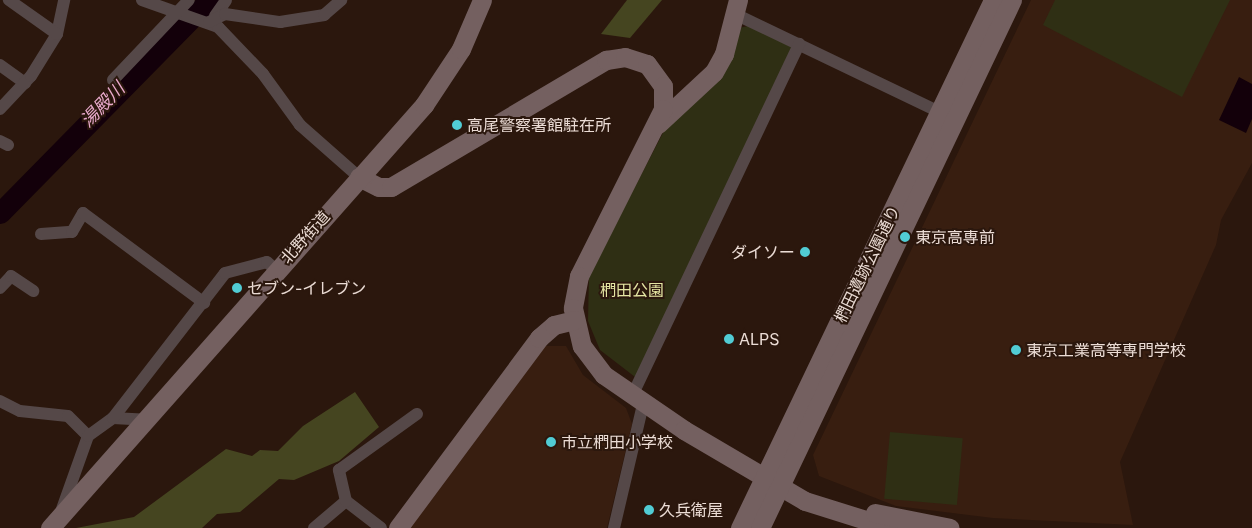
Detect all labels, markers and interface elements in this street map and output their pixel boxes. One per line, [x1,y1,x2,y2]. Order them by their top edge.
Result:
water label: 湯殿川 [76,78,130,132]
place label: 高尾警察署館駐在所 [467,115,611,135]
marker: 高尾警察署館駐在所 [451,119,463,131]
street label: 椚田遺跡公園通り [830,202,904,326]
street label: 北野街道 [276,207,334,267]
place label: 東京高専前 [915,227,995,247]
marker: 東京高専前 [899,231,911,243]
place label: ダイソー [731,242,795,262]
marker: ダイソー [799,246,811,258]
place label: セブン-イレブン [247,278,366,298]
park label: 椚田公園 [600,280,664,300]
marker: セブン-イレブン [231,282,243,294]
place label: ALPS [739,329,780,349]
marker: ALPS [723,333,735,345]
place label: 東京工業高等専門学校 [1026,340,1186,360]
marker: 東京工業高等専門学校 [1010,344,1022,356]
place label: 市立椚田小学校 [561,432,673,452]
marker: 市立椚田小学校 [545,436,557,448]
place label: 久兵衛屋 [659,500,723,520]
marker: 久兵衛屋 [643,504,655,516]

